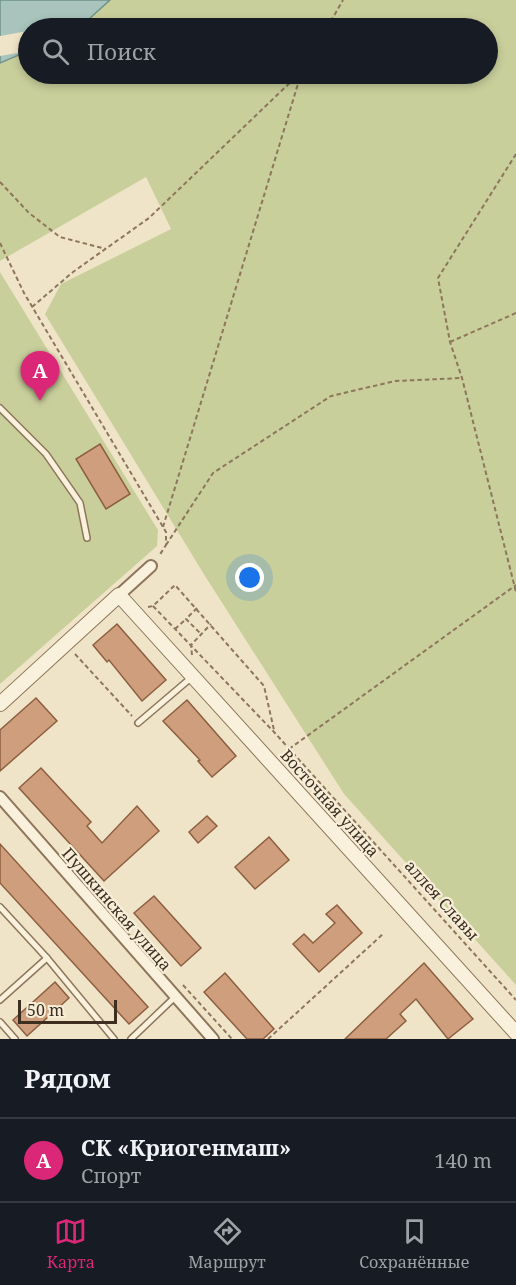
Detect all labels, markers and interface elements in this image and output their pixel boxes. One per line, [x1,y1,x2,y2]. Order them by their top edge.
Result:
search box [18,18,498,84]
icon: search [39,35,72,68]
text: Поиск [87,36,156,66]
pin: A [20,352,60,401]
your location [235,563,264,592]
street label: Восточная улица [276,744,384,862]
street label: Пушкинская улица [57,843,177,975]
street label: аллея Славы [400,855,484,945]
scale bar [18,997,117,1024]
text: 50 m [27,999,64,1021]
text: Рядом [24,1060,111,1096]
text: СК «Криогенмаш» [81,1132,291,1162]
text: A [36,1147,51,1174]
text: 140 m [434,1147,492,1174]
text: Спорт [81,1162,141,1189]
tab: Карта [47,1215,95,1273]
tab: Маршрут [188,1215,266,1273]
tab: Сохранённые [359,1215,469,1273]

